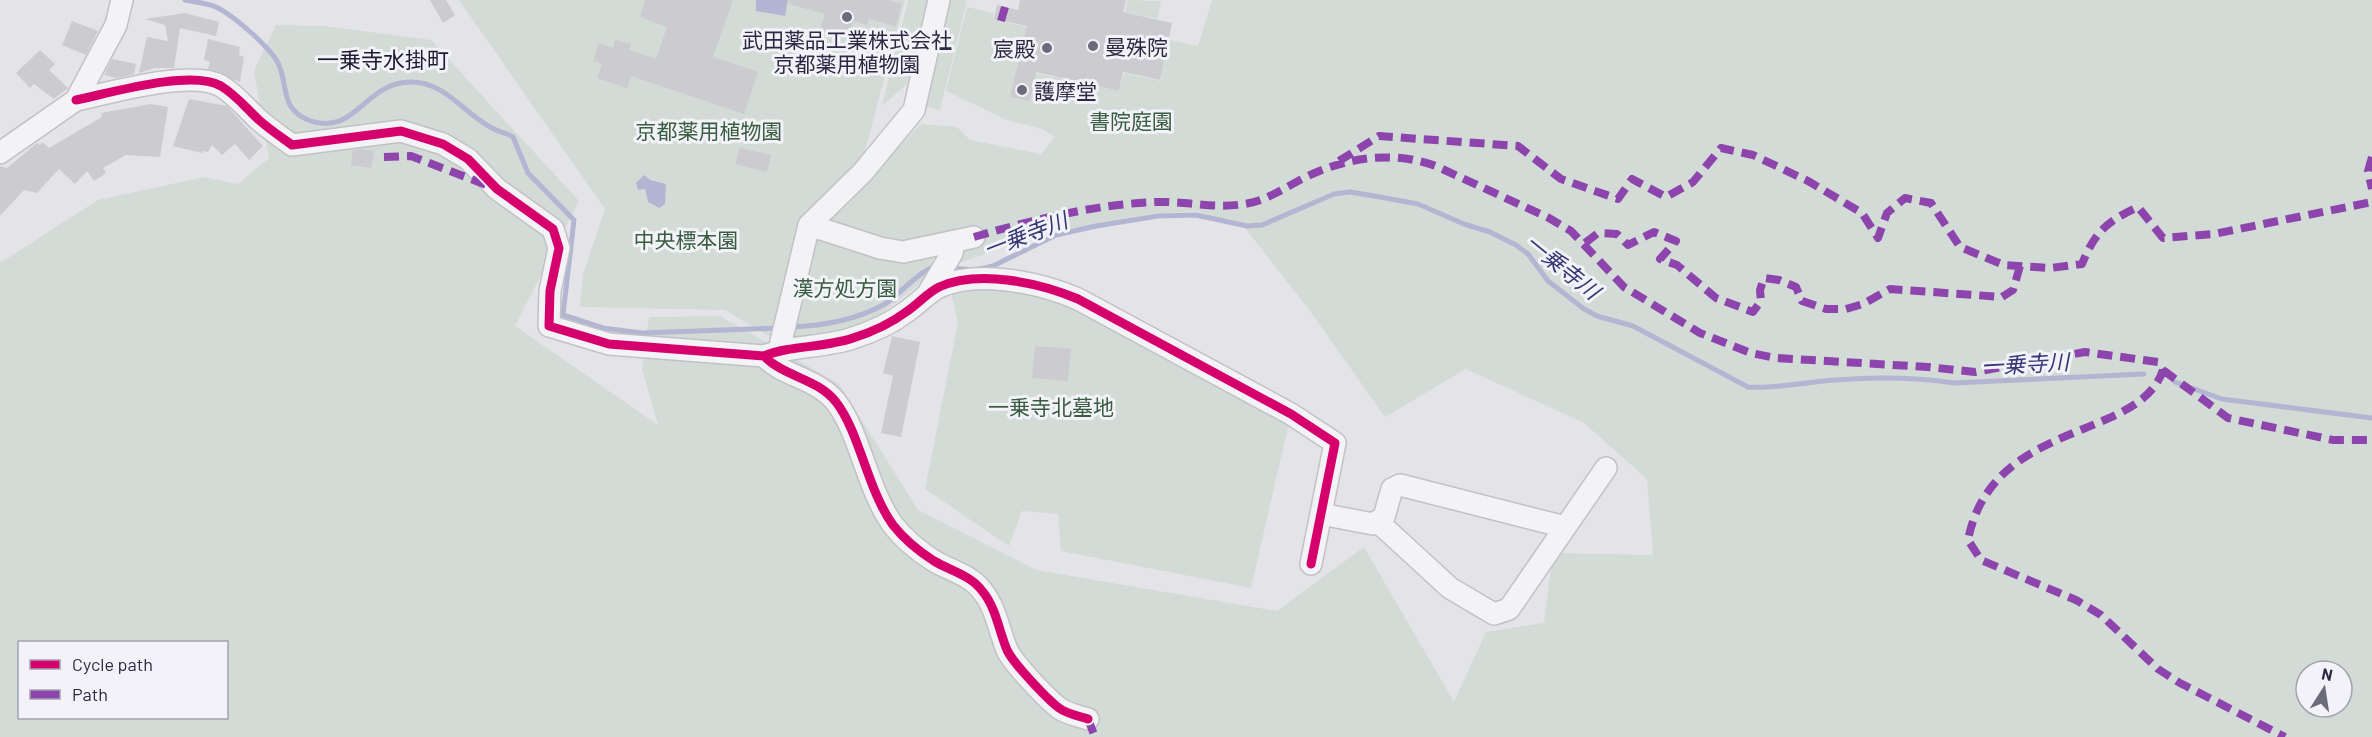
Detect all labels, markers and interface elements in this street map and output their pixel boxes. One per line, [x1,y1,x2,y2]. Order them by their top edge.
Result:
marker: 武田薬品工業株式会社 京都薬用植物園 [840,10,854,24]
place label: 武田薬品工業株式会社 京都薬用植物園 [742,27,952,76]
place label: 曼殊院 [1105,34,1168,59]
place label: 宸殿 [993,36,1035,61]
marker: 曼殊院 [1086,39,1100,53]
marker: 宸殿 [1040,41,1054,55]
district label: 一乗寺水掛町 [317,46,449,72]
place label: 護摩堂 [1034,78,1097,103]
marker: 護摩堂 [1015,83,1029,97]
park label: 書院庭園 [1089,108,1173,133]
park label: 京都薬用植物園 [636,118,783,143]
water label: 一乗寺川 [979,205,1073,262]
park label: 中央標本園 [634,227,739,252]
water label: 一乗寺川 [1521,228,1607,305]
park label: 漢方処方園 [793,275,898,300]
water label: 一乗寺川 [1980,348,2072,378]
park label: 一乗寺北墓地 [988,394,1114,419]
legend [18,641,228,719]
text: Cycle path [72,653,153,675]
north arrow [2294,659,2354,719]
text: N [2320,663,2334,684]
text: Path [72,683,108,705]

